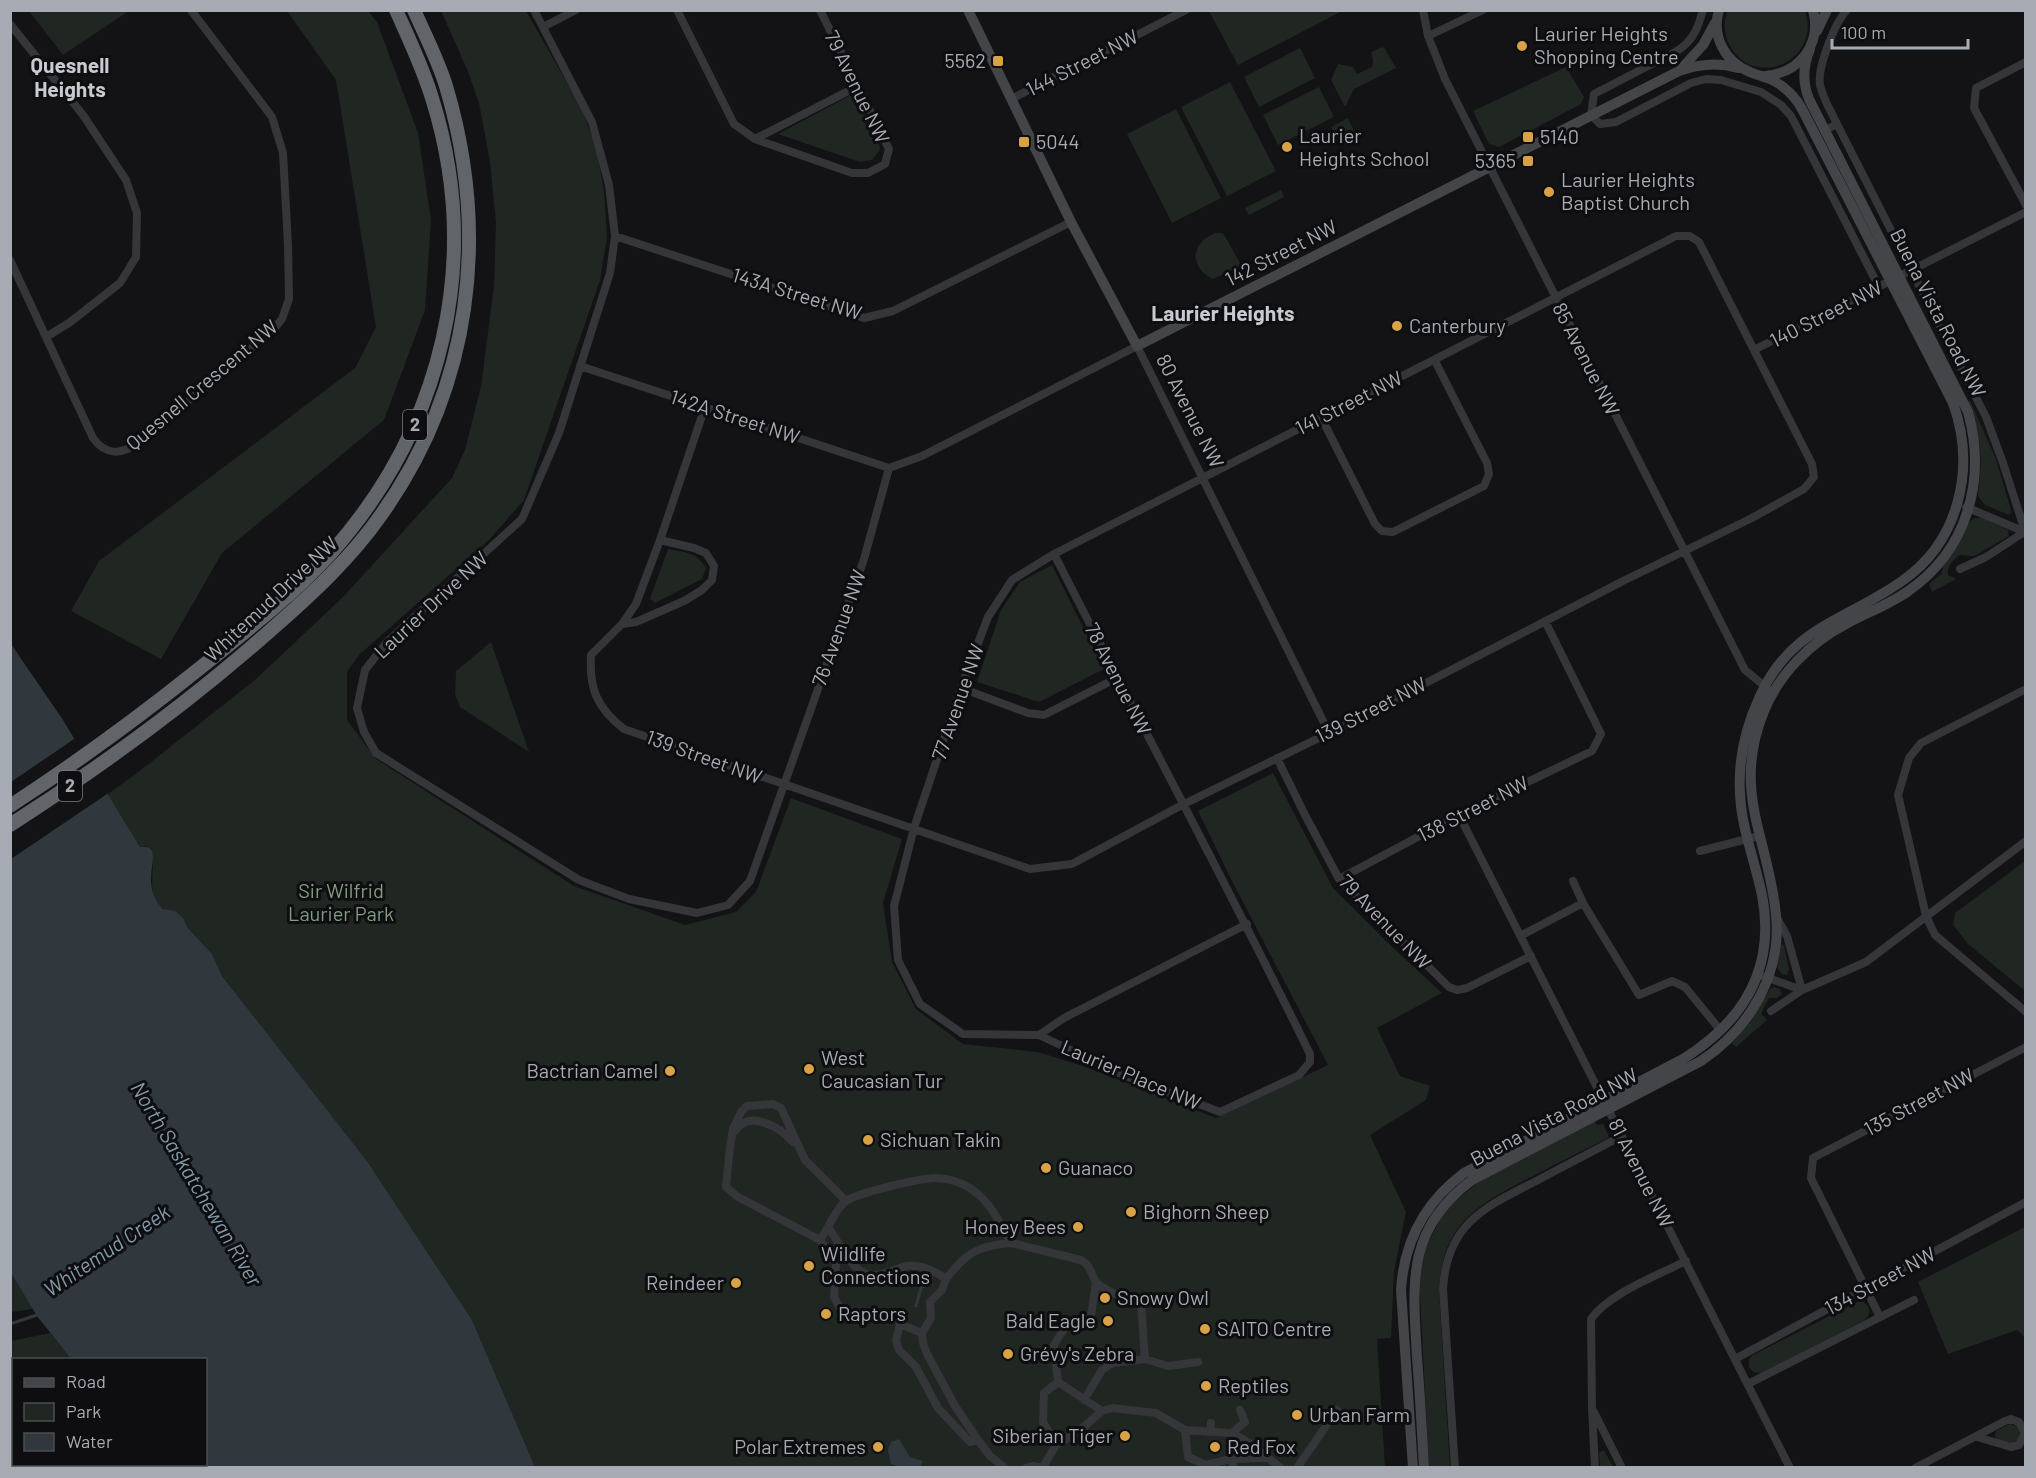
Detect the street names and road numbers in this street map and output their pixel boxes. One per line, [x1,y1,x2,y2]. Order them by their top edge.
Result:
street label: 144 Street NW [1021,23,1142,101]
street label: 79 Avenue NW [820,26,896,147]
street label: 142 Street NW [1221,213,1341,291]
street label: Buena Vista Road NW [1886,224,1992,401]
street label: 143A Street NW [730,262,865,324]
street label: 140 Street NW [1765,274,1886,352]
street label: 85 Avenue NW [1548,298,1626,419]
street label: Quesnell Crescent NW [121,314,282,455]
street label: 80 Avenue NW [1152,350,1230,472]
street label: 141 Street NW [1291,365,1406,439]
street label: 142A Street NW [668,384,803,448]
road number: 2 [403,410,427,440]
street label: Whitemud Drive NW [199,530,342,666]
street label: Laurier Drive NW [369,545,492,663]
street label: 76 Avenue NW [806,566,870,689]
street label: 78 Avenue NW [1080,619,1158,739]
street label: 77 Avenue NW [926,640,988,763]
street label: 139 Street NW [1311,671,1430,747]
street label: 139 Street NW [643,724,766,788]
street label: 138 Street NW [1413,770,1532,846]
road number: 2 [58,771,82,801]
street label: 79 Avenue NW [1335,869,1437,974]
street label: Laurier Place NW [1058,1034,1205,1114]
street label: Buena Vista Road NW [1466,1062,1642,1170]
street label: 135 Street NW [1859,1062,1978,1140]
street label: 81 Avenue NW [1604,1114,1680,1232]
street label: 134 Street NW [1820,1241,1939,1319]

